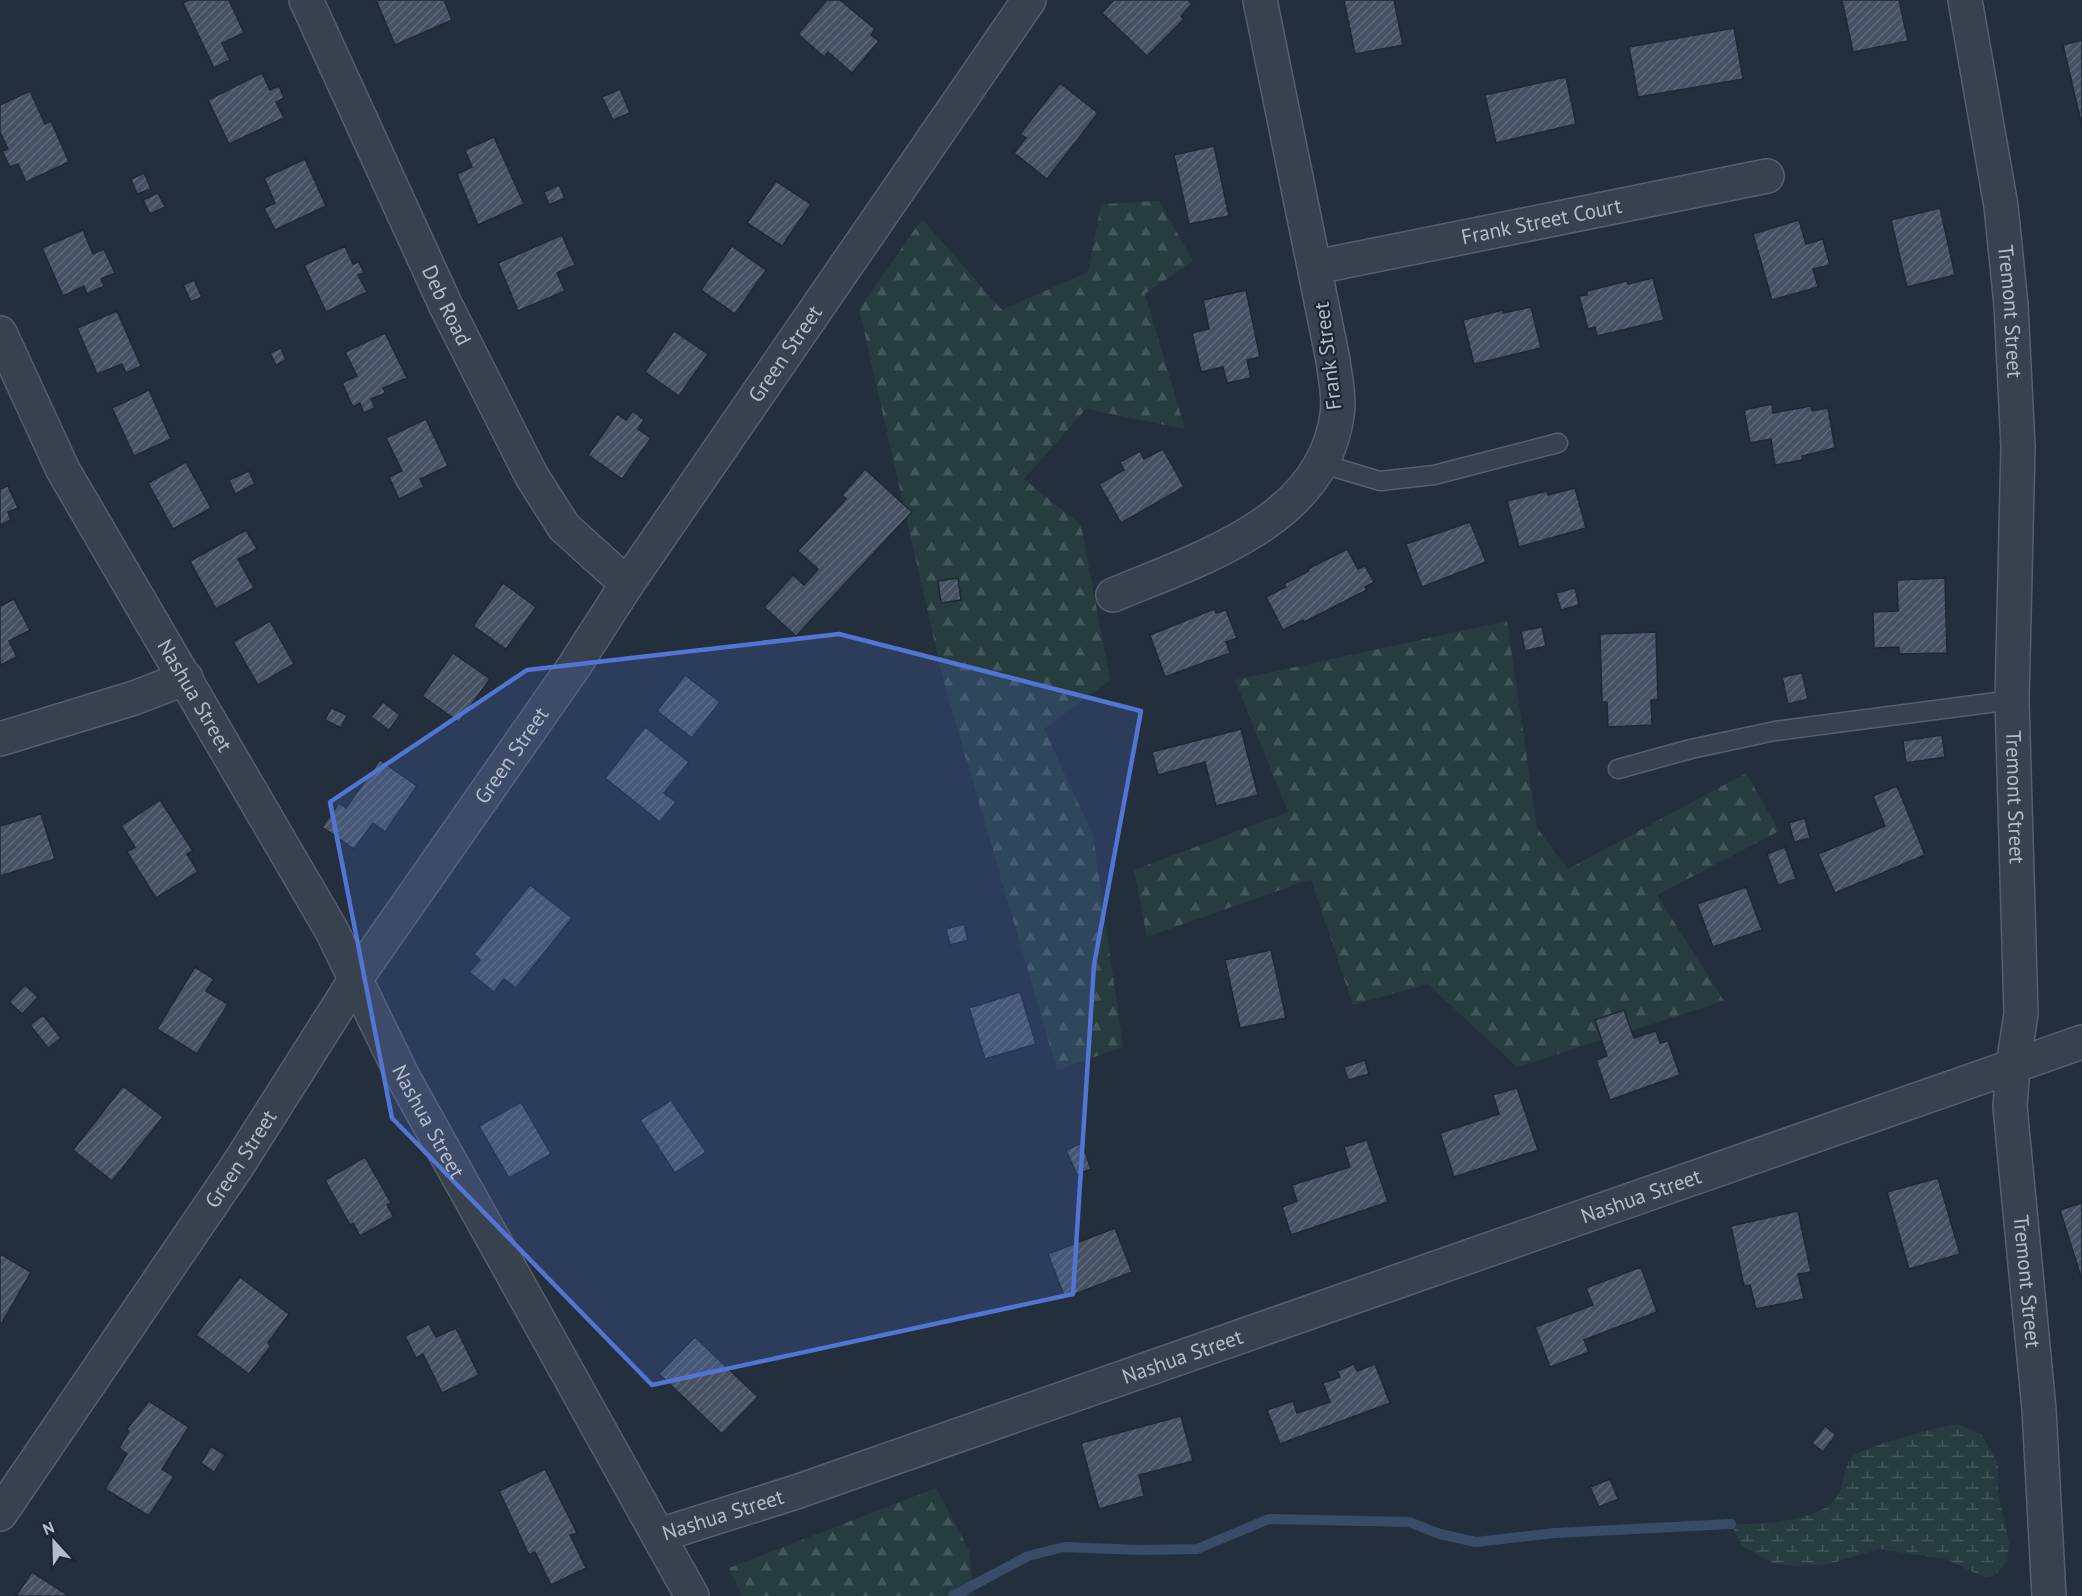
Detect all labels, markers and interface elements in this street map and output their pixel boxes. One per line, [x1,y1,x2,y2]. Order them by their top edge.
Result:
street label: Frank Street Court [1459,192,1624,250]
street label: Tremont Street [1992,244,2029,379]
street label: Deb Road [416,261,478,350]
street label: Green Street [742,300,828,407]
street label: Frank Street [1307,301,1348,412]
street label: Nashua Street [152,634,238,757]
street label: Green Street [468,702,554,809]
street label: Tremont Street [2000,730,2031,864]
street label: Nashua Street [386,1060,471,1183]
street label: Green Street [199,1105,282,1213]
street label: Nashua Street [1577,1162,1705,1229]
street label: Tremont Street [2007,1214,2047,1349]
street label: Nashua Street [1118,1323,1246,1390]
street label: Nashua Street [659,1483,787,1546]
north arrow [24,1512,84,1572]
text: N [40,1517,57,1539]

